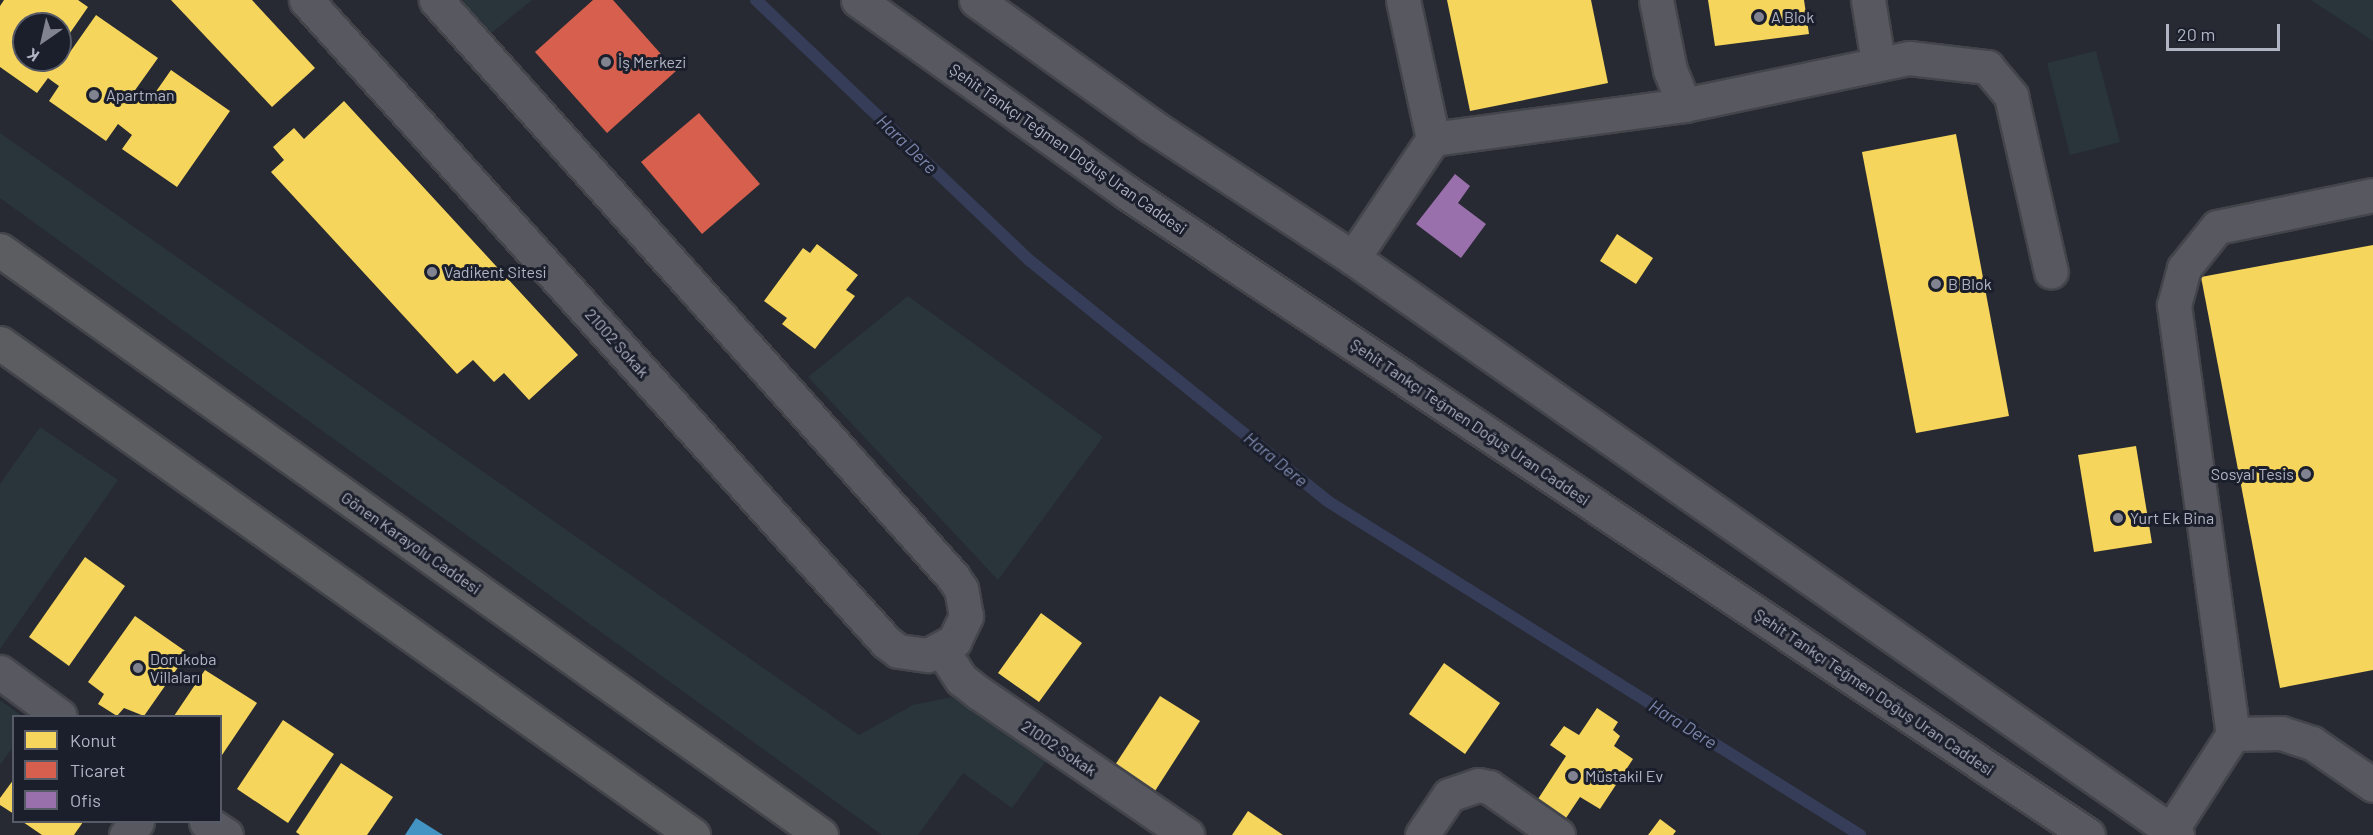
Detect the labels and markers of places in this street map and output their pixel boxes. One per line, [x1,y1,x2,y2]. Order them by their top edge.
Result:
place label: A Blok [1771,7,1814,27]
marker: A Blok [1752,10,1766,24]
place label: İş Merkezi [618,52,686,72]
marker: İş Merkezi [599,55,613,69]
place label: Apartman [106,85,175,105]
marker: Apartman [87,88,101,102]
place label: Vadikent Sitesi [444,262,547,282]
marker: Vadikent Sitesi [425,265,439,279]
place label: B Blok [1948,274,1992,294]
marker: B Blok [1929,277,1943,291]
place label: Sosyal Tesis [2211,464,2294,484]
marker: Sosyal Tesis [2299,467,2313,481]
place label: Yurt Ek Bina [2130,508,2214,528]
marker: Yurt Ek Bina [2111,511,2125,525]
place label: Dorukoba Villaları [150,649,216,687]
marker: Dorukoba Villaları [131,661,145,675]
place label: Müstakil Ev [1585,766,1663,786]
marker: Müstakil Ev [1566,769,1580,783]

